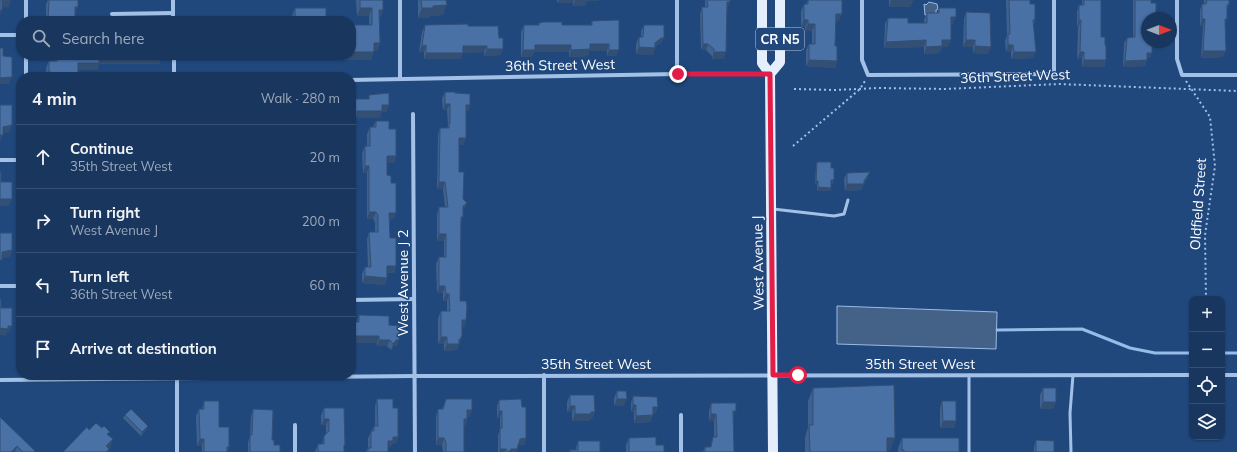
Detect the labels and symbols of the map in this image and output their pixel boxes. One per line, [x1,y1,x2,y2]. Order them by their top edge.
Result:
north arrow [1141,12,1177,48]
road number: CR N5 [756,28,804,50]
street label: 36th Street West [505,55,615,75]
route end [669,65,687,83]
street label: 36th Street West [960,65,1070,87]
street label: Oldfield Street [1186,157,1210,251]
street label: West Avenue J [748,215,768,311]
street label: West Avenue J 2 [394,230,412,336]
street label: 35th Street West [541,355,651,373]
street label: 35th Street West [865,355,975,373]
route start [789,366,807,384]

